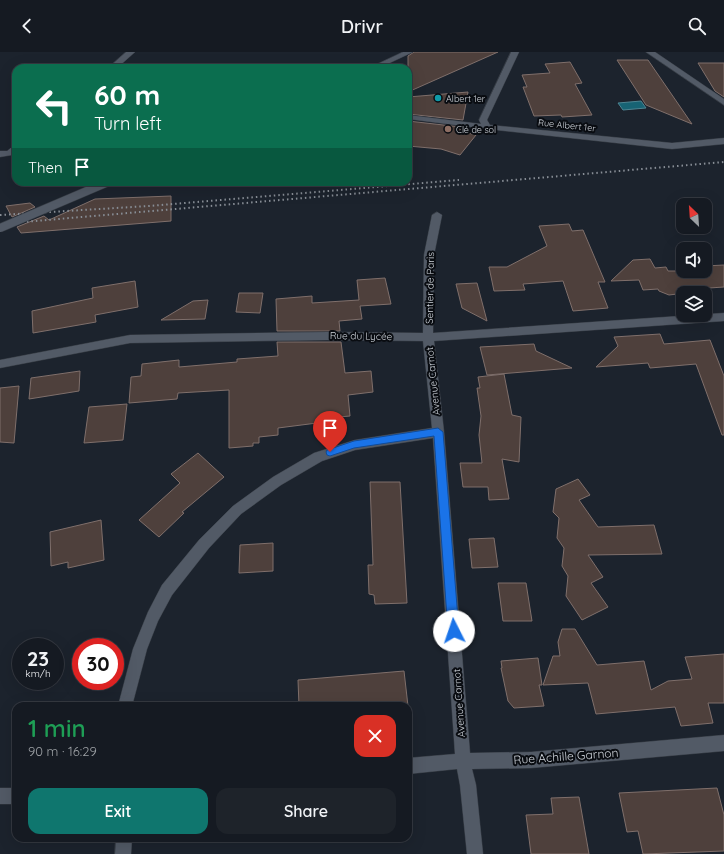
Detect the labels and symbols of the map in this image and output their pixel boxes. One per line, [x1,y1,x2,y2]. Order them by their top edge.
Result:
marker: Albert 1er [433,93,443,103]
place label: Albert 1er [446,93,486,104]
street label: Rue Albert 1er [538,117,597,134]
marker: Clé de sol [443,124,453,134]
place label: Clé de sol [456,124,496,135]
north arrow [676,198,712,234]
street label: Sentier de Paris [423,252,437,324]
street label: Rue du Lycée [330,329,393,343]
street label: Avenue Carnot [423,346,443,416]
pin [313,411,347,452]
position arrow [433,610,475,652]
speed limit sign: 30 [72,638,124,690]
street label: Avenue Carnot [450,668,468,738]
street label: Rue Achille Garnon [513,745,619,767]

